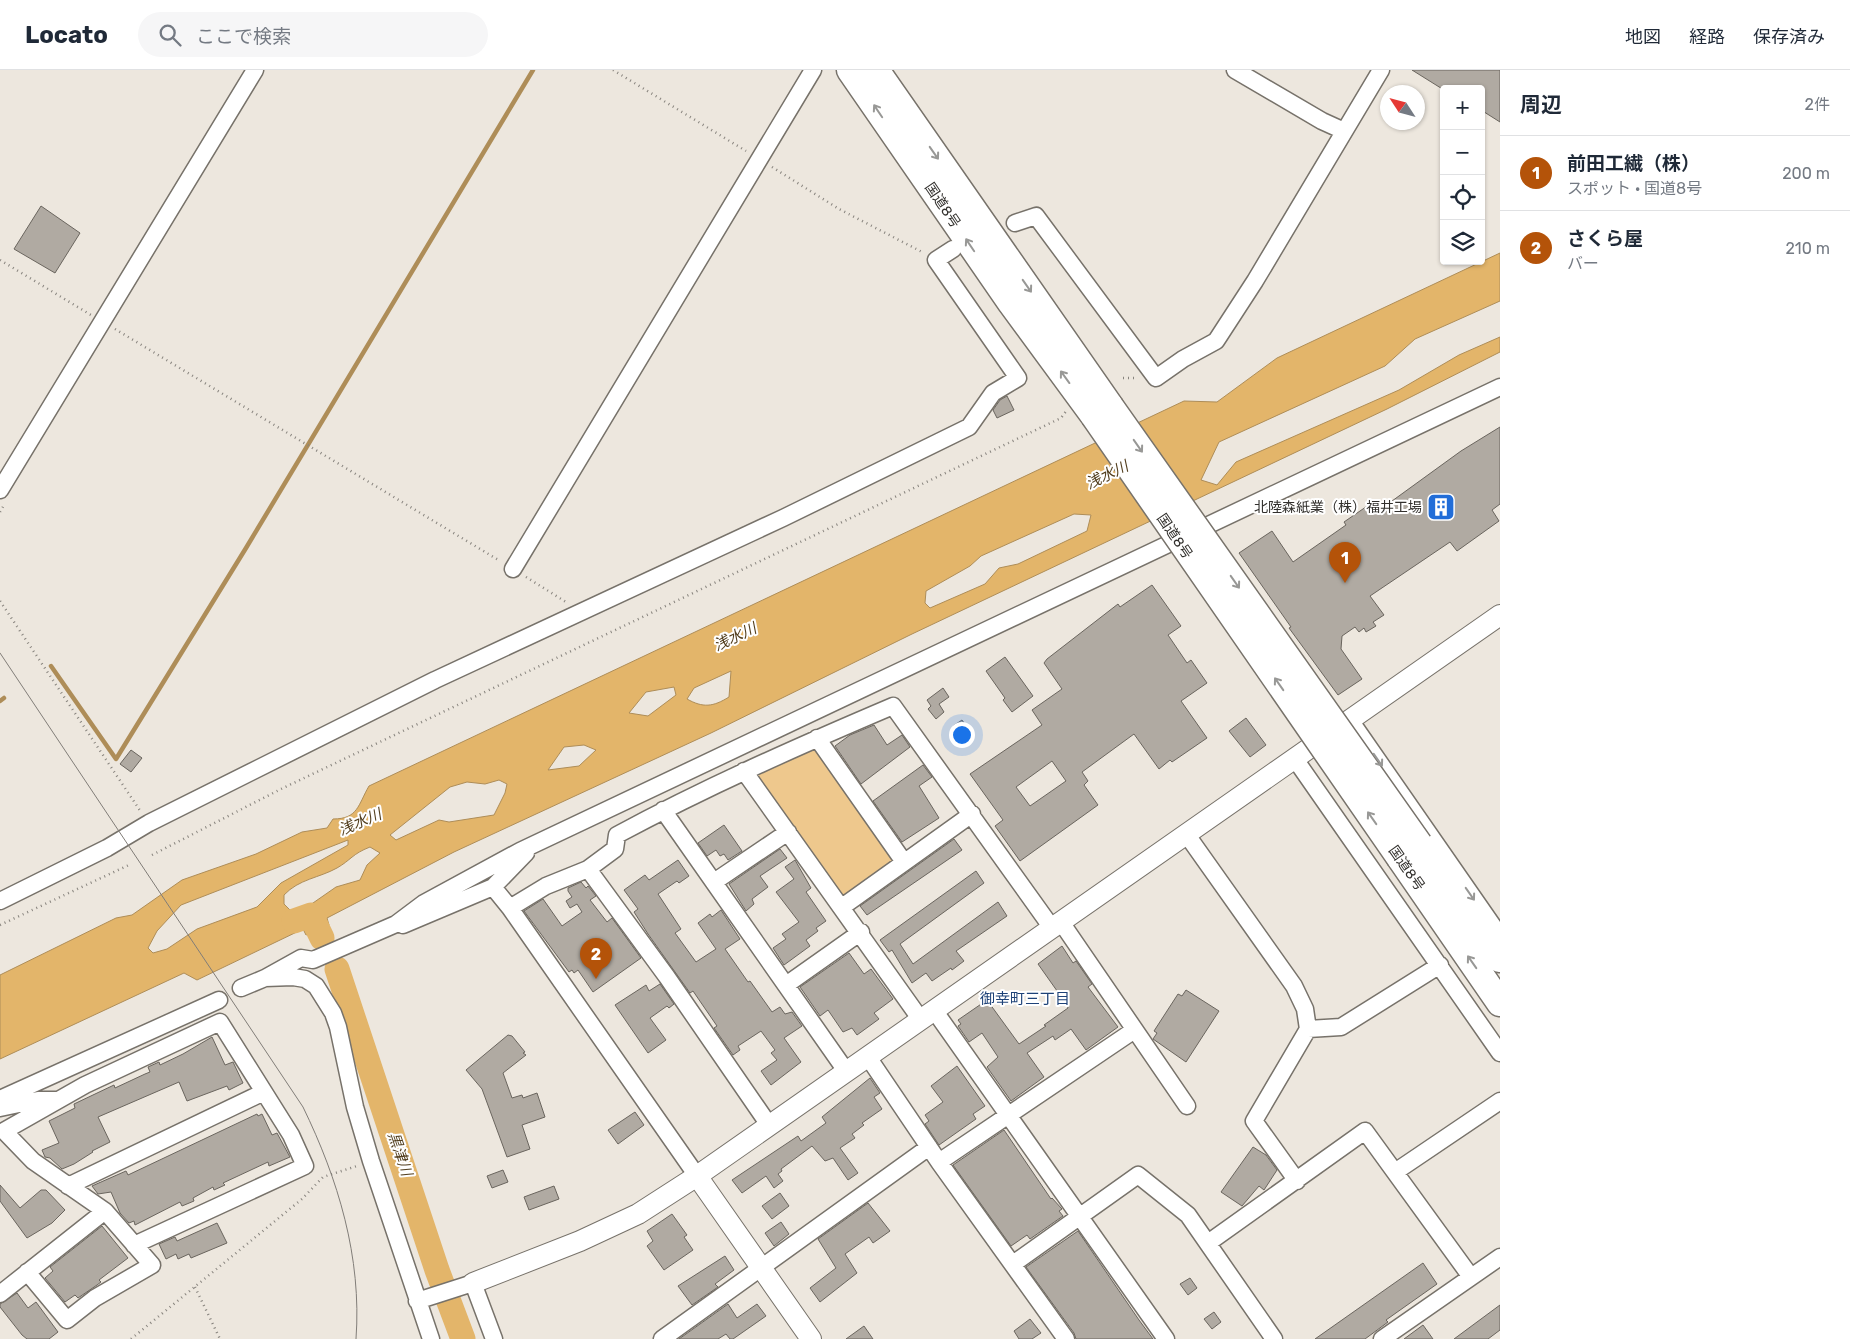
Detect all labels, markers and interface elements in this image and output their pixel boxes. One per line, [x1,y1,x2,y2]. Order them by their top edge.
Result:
search box [138,12,488,57]
text: Locato [25,21,108,49]
icon: search [156,21,184,49]
text: ここで検索 [196,25,291,48]
text: 地図 [1625,26,1661,48]
text: 経路 [1689,26,1725,48]
text: 保存済み [1753,26,1825,48]
north arrow [1380,85,1425,130]
map controls [1440,85,1485,265]
button: + [1440,85,1485,130]
text: 周辺 [1520,92,1562,117]
text: 2件 [1805,95,1830,114]
one-way arrow [873,104,883,118]
button: − [1440,130,1485,175]
one-way arrow [929,146,939,160]
text: 前田工繊（株） [1567,152,1700,175]
text: 1 [1532,164,1540,183]
text: 200 m [1782,164,1830,183]
button: locate [1440,175,1485,220]
street label: 国道8号 [921,179,964,231]
text: スポット · 国道8号 [1567,179,1702,198]
button: layers [1440,220,1485,265]
text: さくら屋 [1567,227,1643,250]
one-way arrow [965,238,975,252]
text: 2 [1531,239,1541,258]
text: 210 m [1785,239,1830,258]
text: バー [1567,254,1599,273]
one-way arrow [1022,279,1032,293]
one-way arrow [1060,370,1070,384]
one-way arrow [1133,438,1143,452]
water label: 浅水川 [1083,456,1133,493]
building icon: 北陸森紙業（株）福井工場 [1426,492,1456,522]
place label: 北陸森紙業（株）福井工場 [1254,499,1422,516]
street label: 国道8号 [1153,510,1196,562]
pin: 1 [1329,542,1361,583]
one-way arrow [1230,575,1240,589]
water label: 浅水川 [711,618,761,655]
one-way arrow [1273,678,1284,692]
your location [949,722,975,748]
one-way arrow [1372,753,1383,766]
water label: 浅水川 [336,804,386,839]
one-way arrow [1367,811,1377,825]
street label: 国道8号 [1385,843,1428,894]
one-way arrow [1465,886,1475,900]
pin: 2 [580,938,612,979]
one-way arrow [1467,956,1477,970]
district label: 御幸町三丁目 [980,990,1070,1008]
water label: 黒津川 [384,1130,416,1180]

